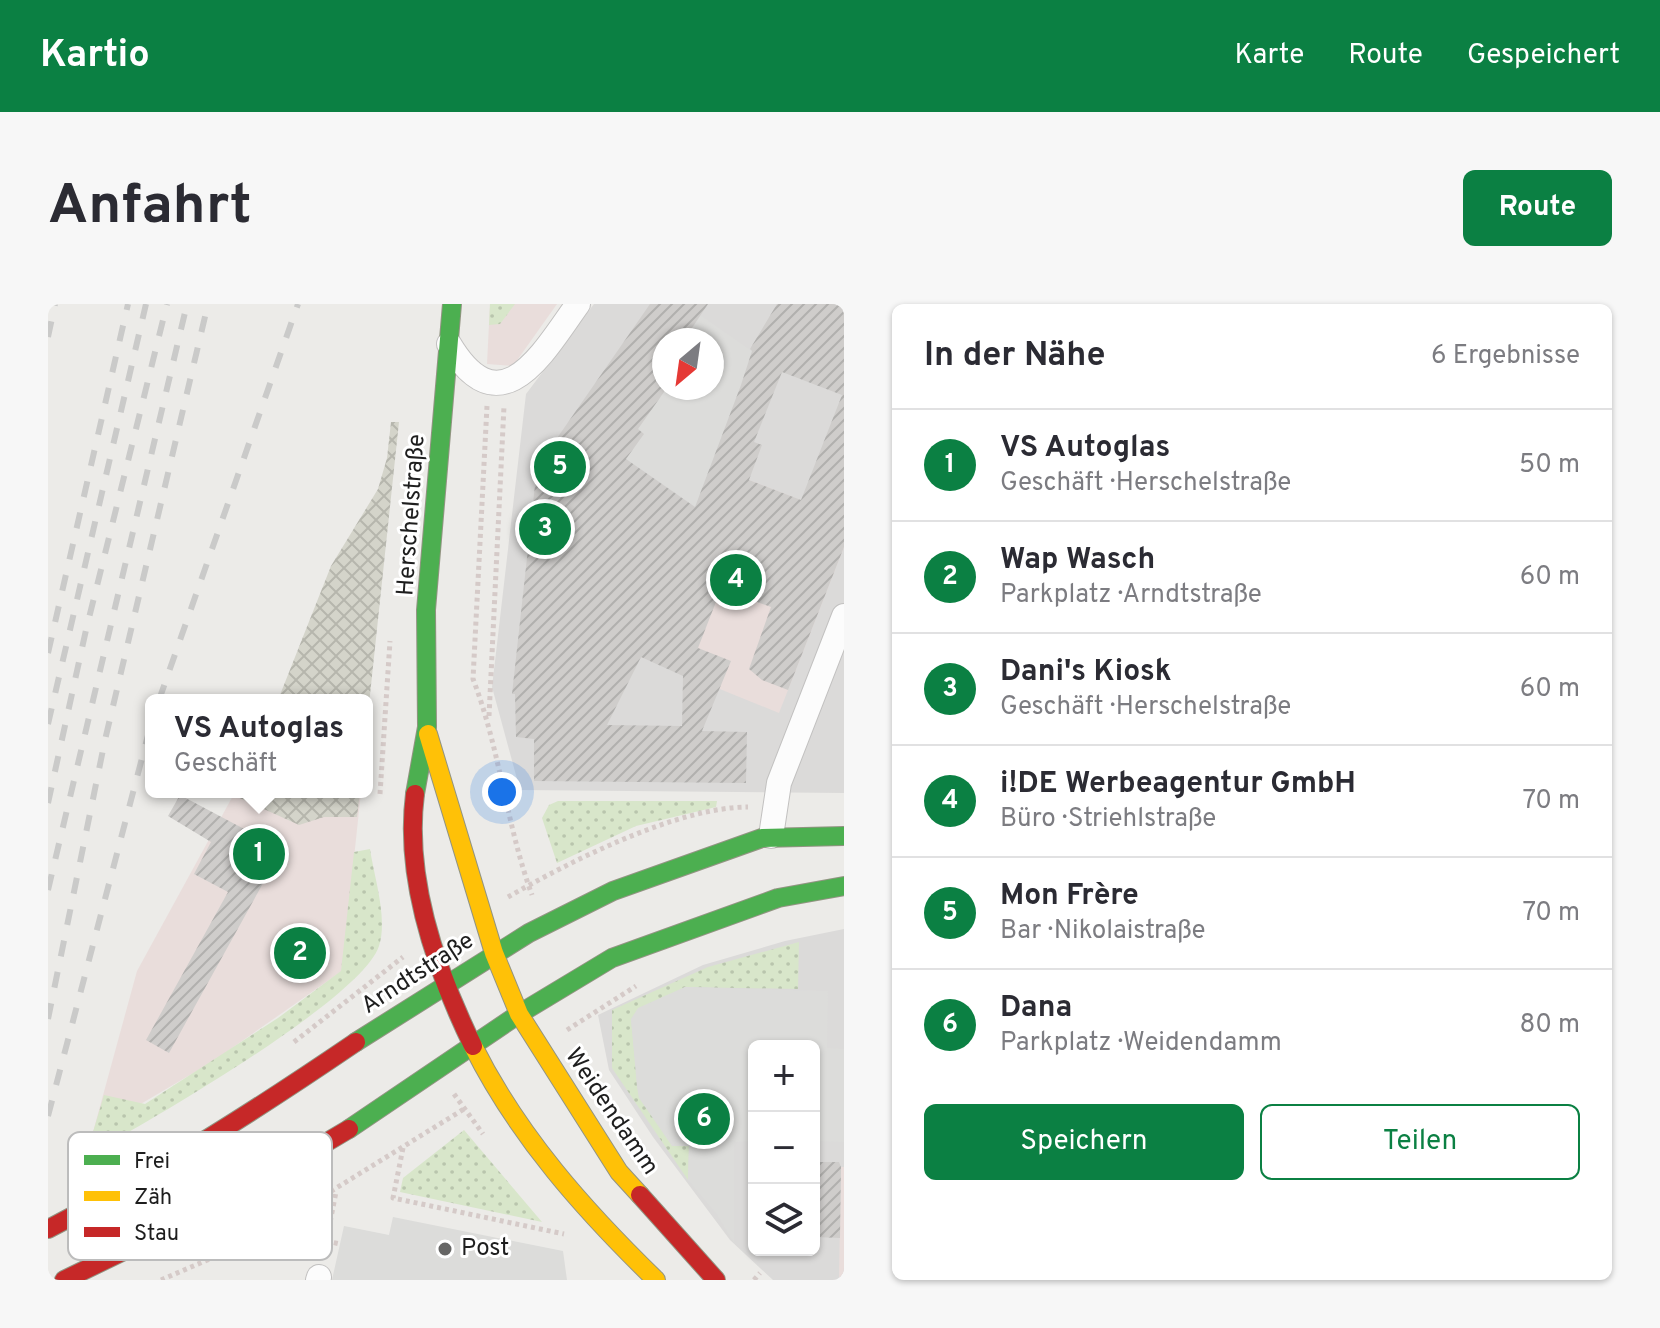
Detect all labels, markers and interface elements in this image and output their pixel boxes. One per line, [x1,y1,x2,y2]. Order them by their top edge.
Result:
text: Kartio [40,32,150,81]
text: Karte [1234,38,1304,74]
text: Route [1348,38,1423,74]
text: Gespeichert [1467,38,1620,74]
button: Route [1463,170,1612,246]
text: Anfahrt [48,173,252,243]
north arrow [652,328,724,400]
text: In der Nähe [924,335,1106,378]
text: 6 Ergebnisse [1431,340,1580,373]
text: VS Autoglas [1000,430,1170,467]
street label: Herschelstraße [391,433,433,597]
pin: 5 [534,437,586,497]
text: 1 [945,449,955,482]
text: 50 m [1519,449,1580,482]
text: Geschäft · Herschelstraße [1000,467,1291,500]
pin: 3 [519,499,571,559]
text: Wap Wasch [1000,542,1155,579]
pin: 4 [710,550,762,610]
text: 2 [942,561,958,594]
text: 60 m [1520,561,1580,594]
text: Parkplatz · Arndtstraße [1000,579,1262,612]
text: Dani's Kiosk [1000,654,1172,691]
text: 3 [942,673,958,706]
text: 60 m [1520,673,1580,706]
text: Geschäft · Herschelstraße [1000,691,1291,724]
popup [145,694,373,798]
text: VS Autoglas [174,711,344,748]
text: Geschäft [174,748,277,781]
text: i!DE Werbeagentur GmbH [1000,766,1356,803]
your location [482,772,522,812]
text: 4 [942,785,958,818]
text: 70 m [1522,785,1580,818]
text: Büro · Striehlstraße [1000,803,1216,836]
pin: 1 [233,824,285,884]
text: Mon Frère [1000,878,1139,915]
text: 5 [942,897,958,930]
text: 70 m [1522,897,1580,930]
text: Bar · Nikolaistraße [1000,915,1206,948]
pin: 2 [274,923,326,983]
street label: Arndtstraße [356,926,480,1022]
text: Dana [1000,990,1072,1027]
text: 6 [942,1009,958,1042]
text: 80 m [1520,1009,1580,1042]
text: Parkplatz · Weidendamm [1000,1027,1282,1060]
map controls [748,1040,820,1256]
button: + [748,1040,820,1112]
street label: Weidendamm [558,1043,664,1181]
pin: 6 [678,1089,730,1149]
button: Speichern [924,1104,1244,1180]
button: Teilen [1260,1104,1580,1180]
button: − [748,1112,820,1184]
legend [68,1132,332,1260]
text: Frei [134,1149,170,1176]
button: layers [748,1184,820,1256]
text: Zäh [134,1185,172,1212]
text: Stau [134,1221,179,1248]
place label: Post [461,1234,509,1264]
marker: Post [436,1240,454,1258]

